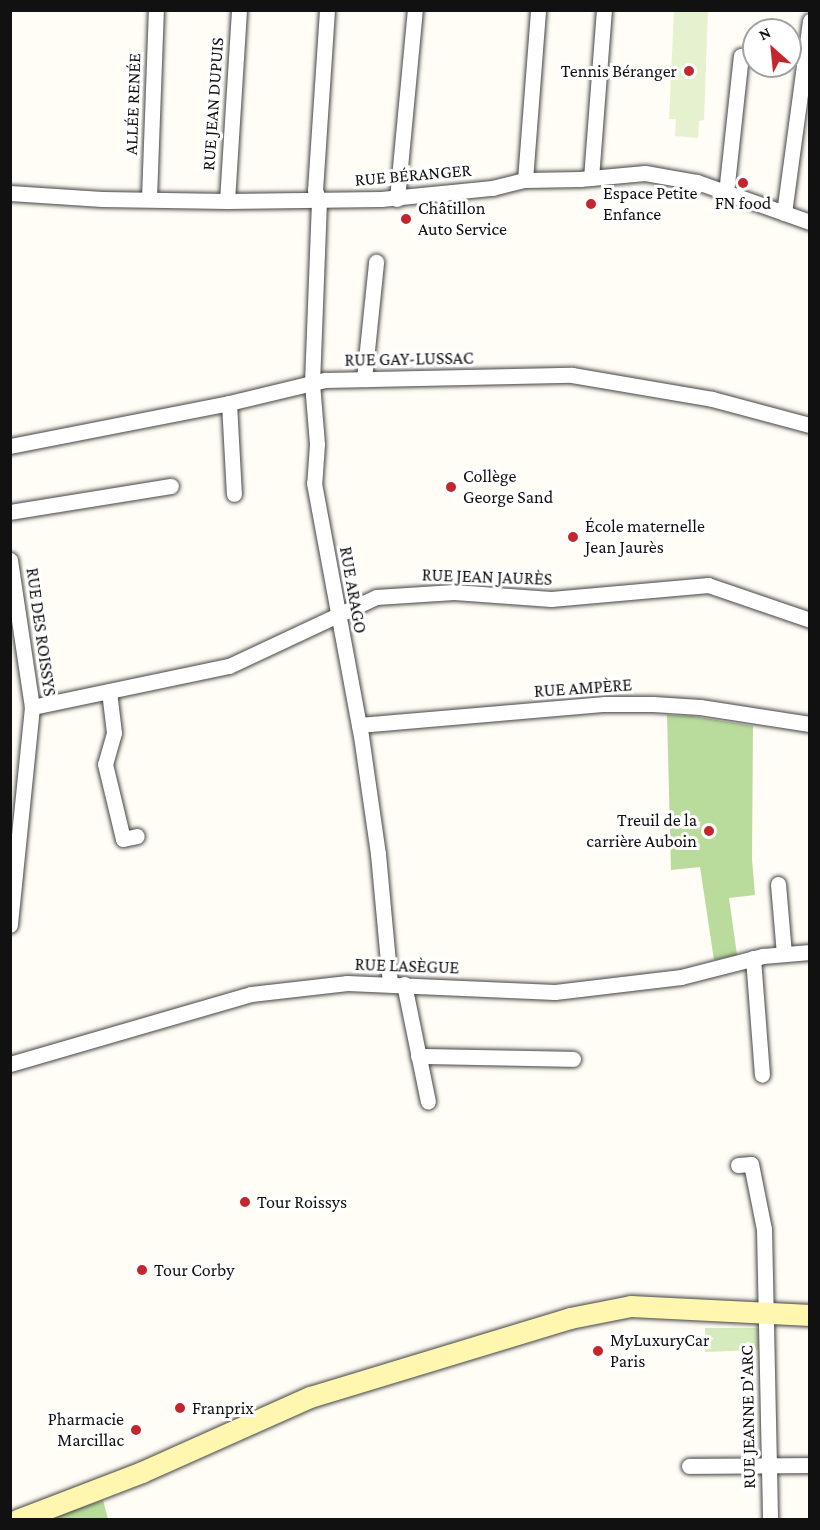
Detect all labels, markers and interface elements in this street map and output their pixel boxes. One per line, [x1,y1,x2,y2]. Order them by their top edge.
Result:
north arrow [742,18,802,78]
text: N [756,23,773,43]
street label: RUE JEAN DUPUIS [198,37,228,171]
street label: ALLÉE RENÉE [120,53,146,155]
place label: Tennis Béranger [561,60,677,82]
marker: Tennis Béranger [682,64,696,78]
street label: RUE BÉRANGER [354,159,472,191]
marker: FN food [736,176,750,190]
place label: Espace Petite Enfance [603,183,697,226]
place label: FN food [715,192,771,214]
marker: Espace Petite Enfance [584,197,598,211]
place label: Châtillon Auto Service [418,198,507,240]
marker: Châtillon Auto Service [399,212,413,226]
street label: RUE GAY-LUSSAC [344,347,474,371]
place label: Collège George Sand [463,466,553,508]
marker: Collège George Sand [444,480,458,494]
place label: École maternelle Jean Jaurès [585,516,705,558]
marker: École maternelle Jean Jaurès [566,530,580,544]
street label: RUE ARAGO [335,545,371,635]
street label: RUE JEAN JAURÈS [421,564,553,590]
street label: RUE DES ROISSYS [21,566,61,698]
street label: RUE AMPÈRE [533,674,633,702]
place label: Treuil de la carrière Auboin [586,810,697,852]
marker: Treuil de la carrière Auboin [702,824,716,838]
street label: RUE LASÈGUE [354,953,460,979]
place label: Tour Roissys [257,1191,347,1213]
marker: Tour Roissys [238,1195,252,1209]
place label: Tour Corby [154,1259,235,1281]
marker: Tour Corby [135,1263,149,1277]
place label: MyLuxuryCar Paris [610,1330,709,1372]
marker: MyLuxuryCar Paris [591,1344,605,1358]
street label: RUE JEANNE D'ARC [736,1345,760,1489]
place label: Franprix [192,1397,254,1419]
marker: Franprix [173,1401,187,1415]
place label: Pharmacie Marcillac [48,1409,124,1452]
marker: Pharmacie Marcillac [129,1423,143,1437]

